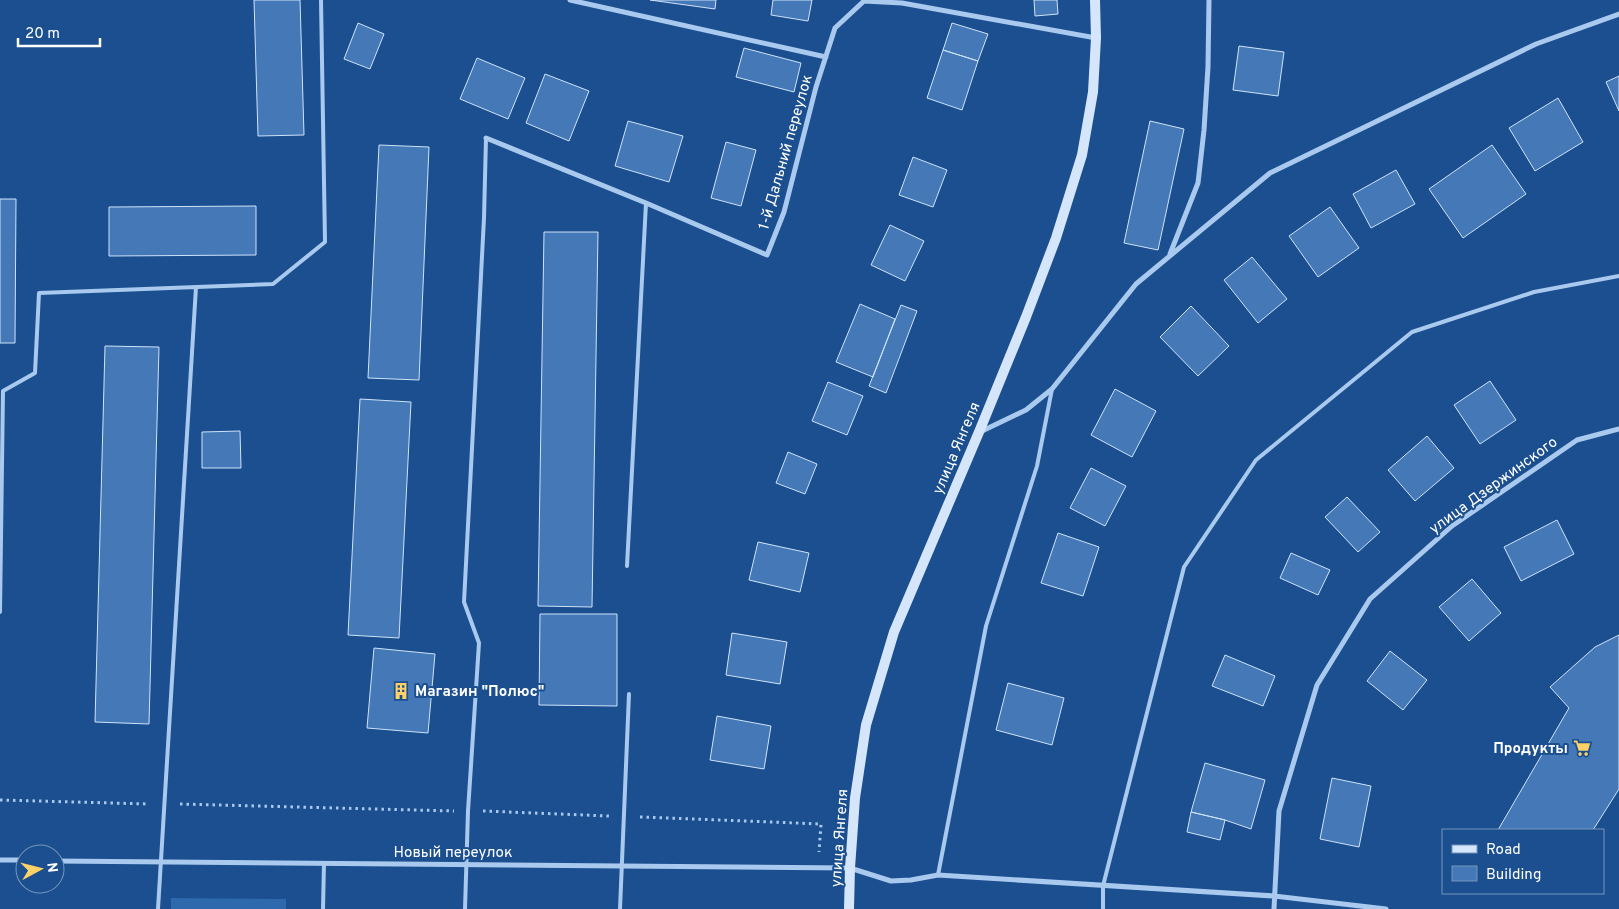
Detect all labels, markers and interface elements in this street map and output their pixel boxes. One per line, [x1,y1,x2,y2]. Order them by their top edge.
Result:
scale bar [18,15,100,47]
text: 20 m [25,25,60,44]
street label: 1-й Дальний переулок [755,73,818,232]
street label: улица Янгеля [929,400,985,498]
street label: улица Дзержинского [1426,433,1562,539]
building icon: Магазин "Полюс" [391,681,411,701]
place label: Магазин "Полюс" [415,683,544,702]
supermarket icon: Продукты [1572,738,1592,758]
place label: Продукты [1493,740,1568,759]
street label: улица Янгеля [828,788,853,888]
legend [1442,829,1604,894]
text: Road [1486,841,1521,860]
north arrow [15,844,65,894]
street label: Новый переулок [393,844,513,863]
text: N [42,862,60,874]
text: Building [1486,866,1541,885]

